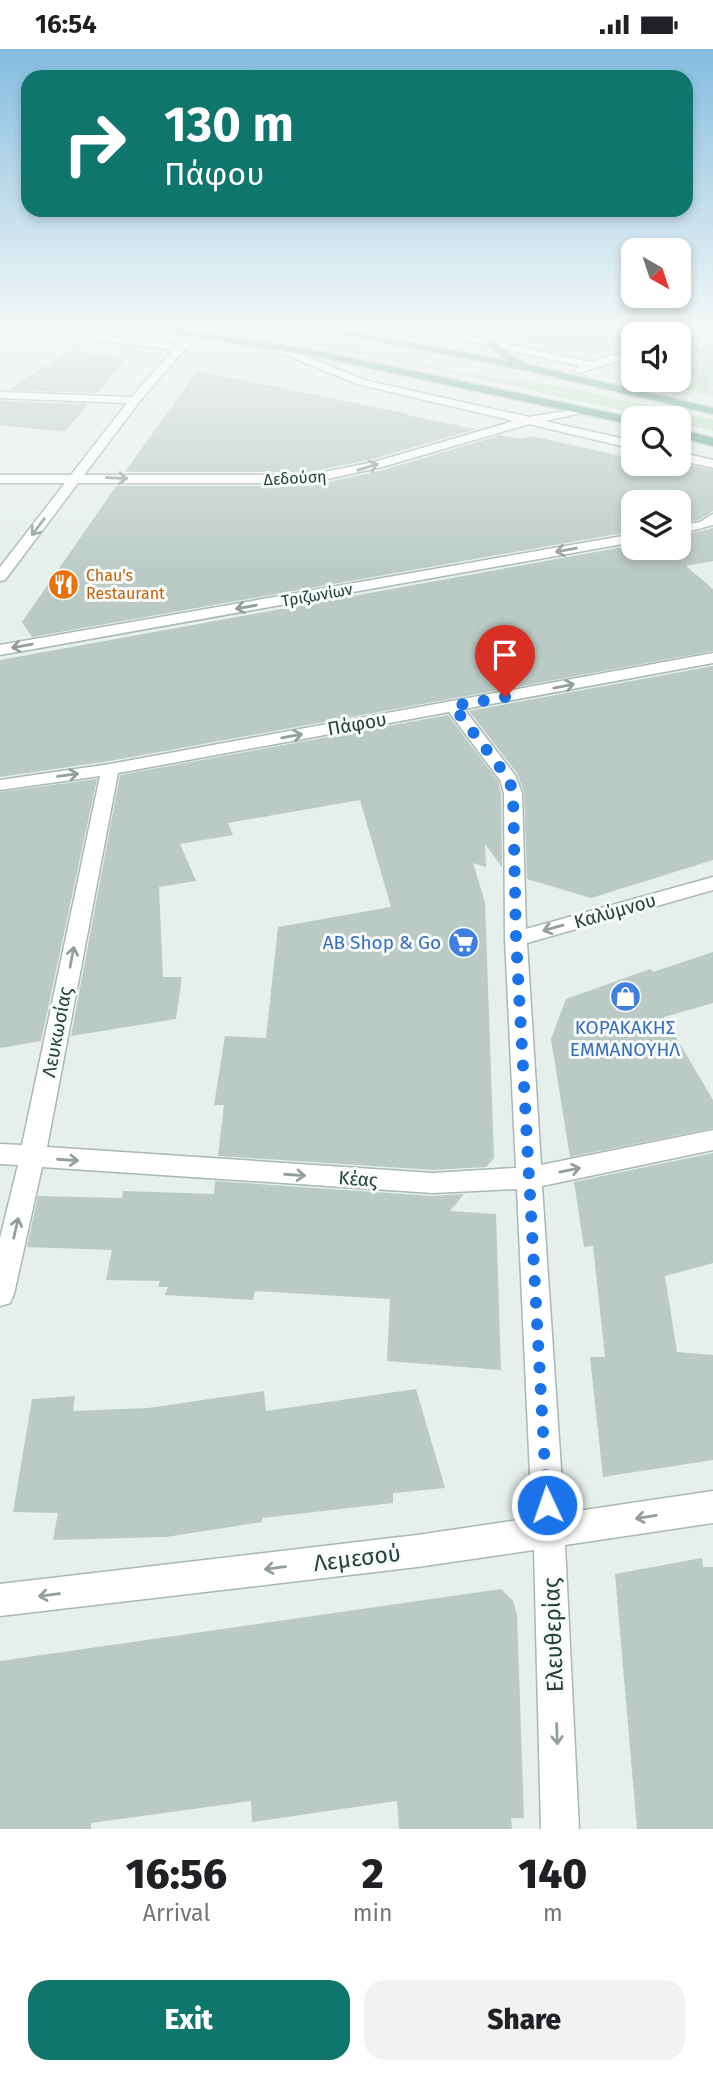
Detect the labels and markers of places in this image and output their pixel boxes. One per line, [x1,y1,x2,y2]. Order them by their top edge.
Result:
place label: Chau's Restaurant [86,566,165,603]
restaurant icon: Chau's Restaurant [46,567,80,601]
pin [475,625,535,697]
supermarket icon: ΑΒ Shop & Go [447,925,481,959]
place label: ΑΒ Shop & Go [323,931,441,954]
shop icon: ΚΟΡΑΚΑΚΗΣ ΕΜΜΑΝΟΥΗΛ [608,979,642,1013]
place label: ΚΟΡΑΚΑΚΗΣ ΕΜΜΑΝΟΥΗΛ [570,1016,680,1061]

